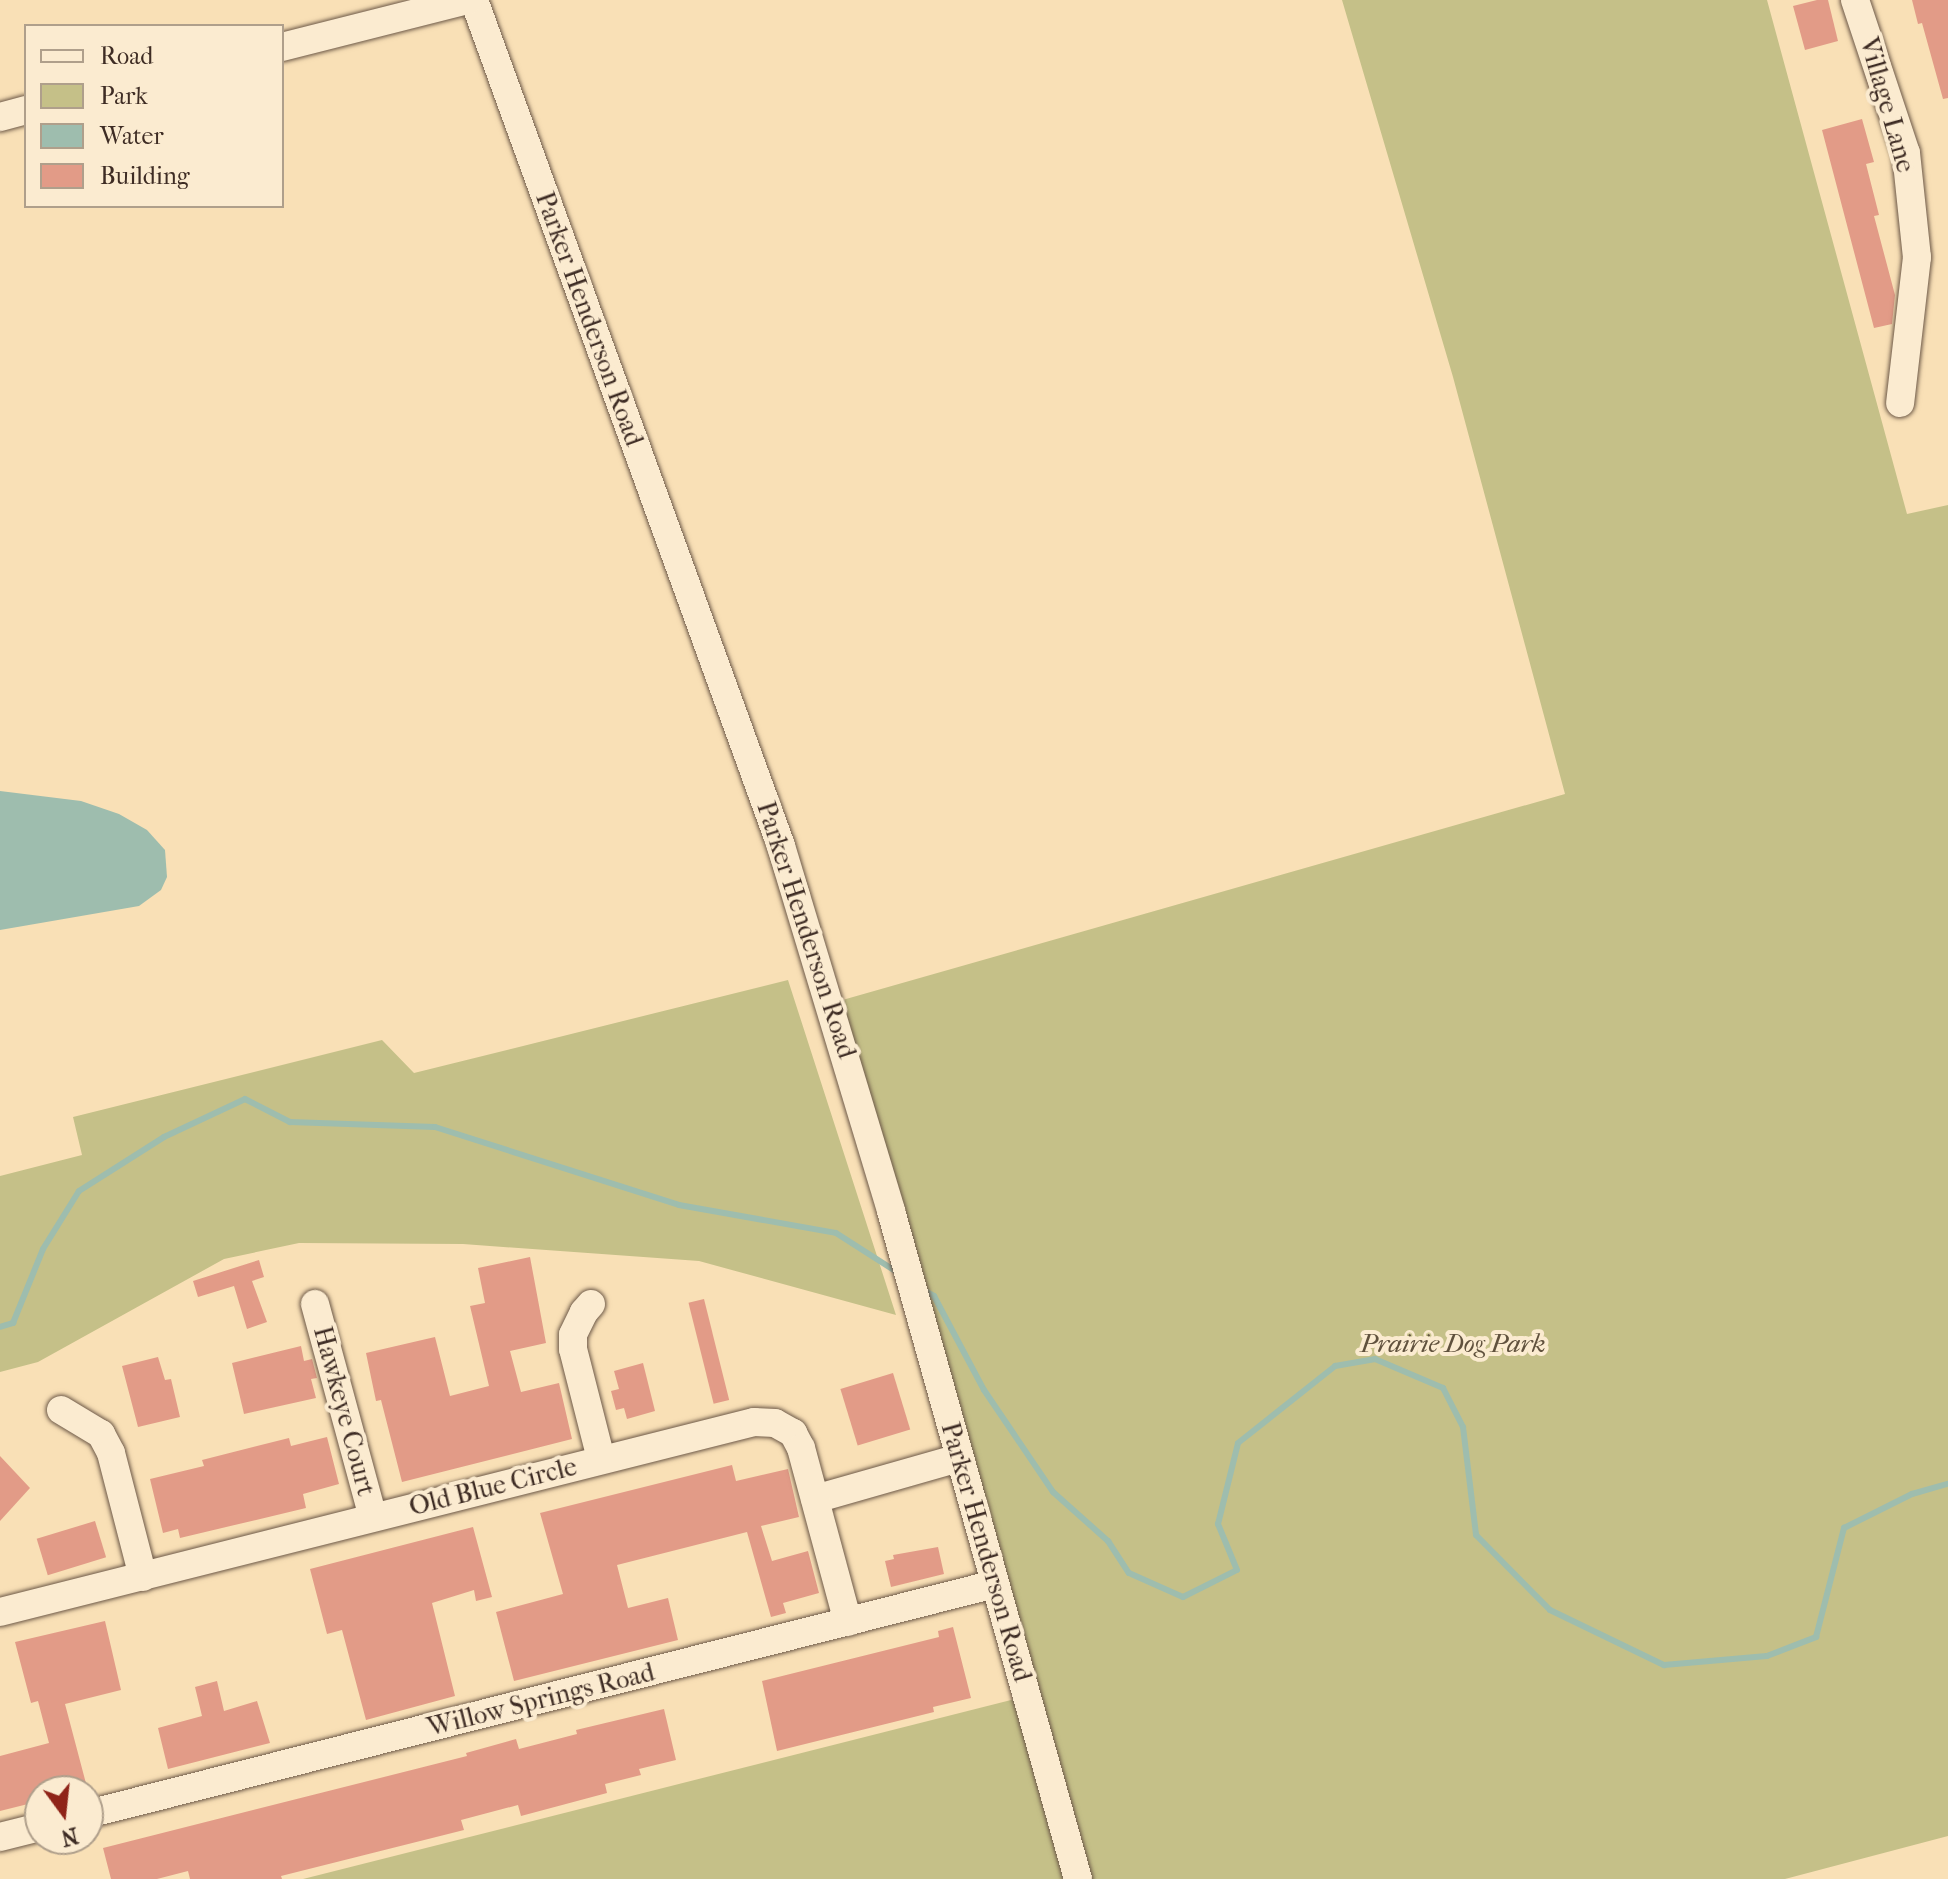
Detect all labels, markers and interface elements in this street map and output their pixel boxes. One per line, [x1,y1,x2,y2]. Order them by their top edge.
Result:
legend [24,24,284,208]
street label: Village Lane [1853,34,1921,176]
text: Road [100,42,153,70]
text: Park [100,82,148,110]
text: Water [100,122,164,150]
text: Building [100,162,190,190]
street label: Parker Henderson Road [528,188,650,450]
street label: Parker Henderson Road [750,798,862,1062]
street label: Hawkeye Court [306,1323,382,1499]
park label: Prairie Dog Park [1360,1328,1546,1360]
street label: Parker Henderson Road [934,1419,1038,1685]
street label: Old Blue Circle [406,1451,580,1523]
street label: Willow Springs Road [424,1657,658,1743]
north arrow [24,1775,104,1855]
text: N [58,1822,81,1851]

